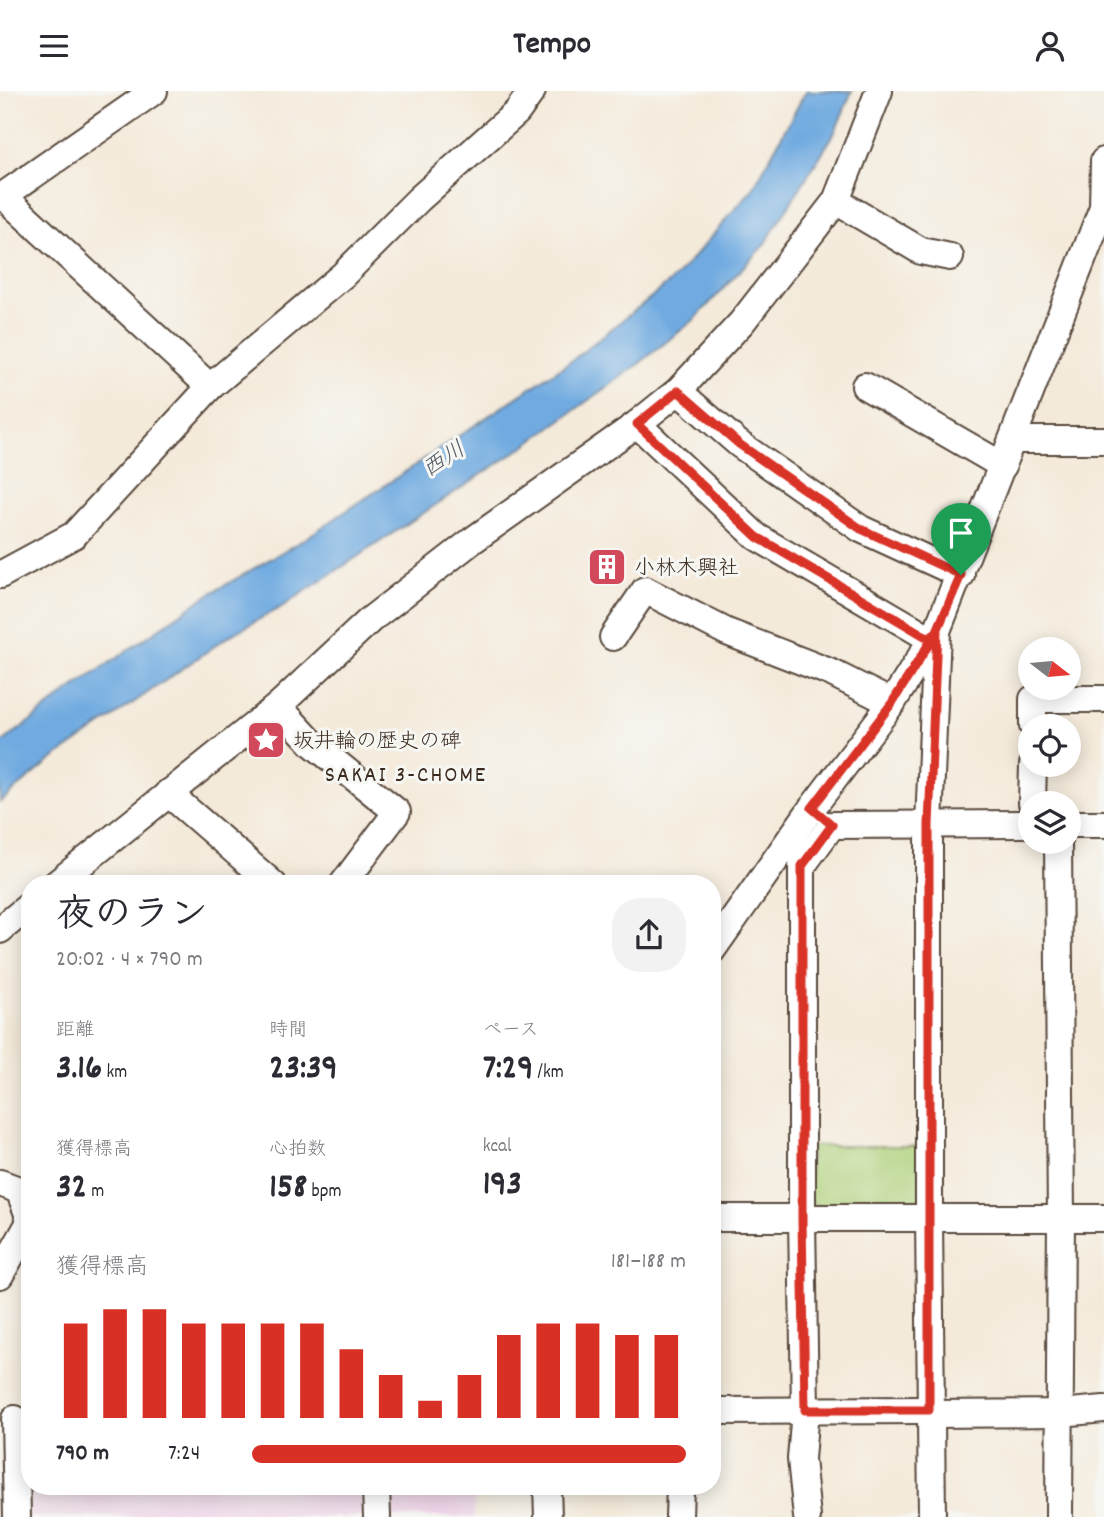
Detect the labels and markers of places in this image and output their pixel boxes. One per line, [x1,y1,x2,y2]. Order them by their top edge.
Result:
pin [931,503,991,575]
building icon: 小林木興社 [586,546,628,588]
place label: 小林木興社 [634,555,739,585]
place icon: 坂井輪の歴史の碑 [245,719,287,761]
place label: 坂井輪の歴史の碑 [293,728,461,758]

